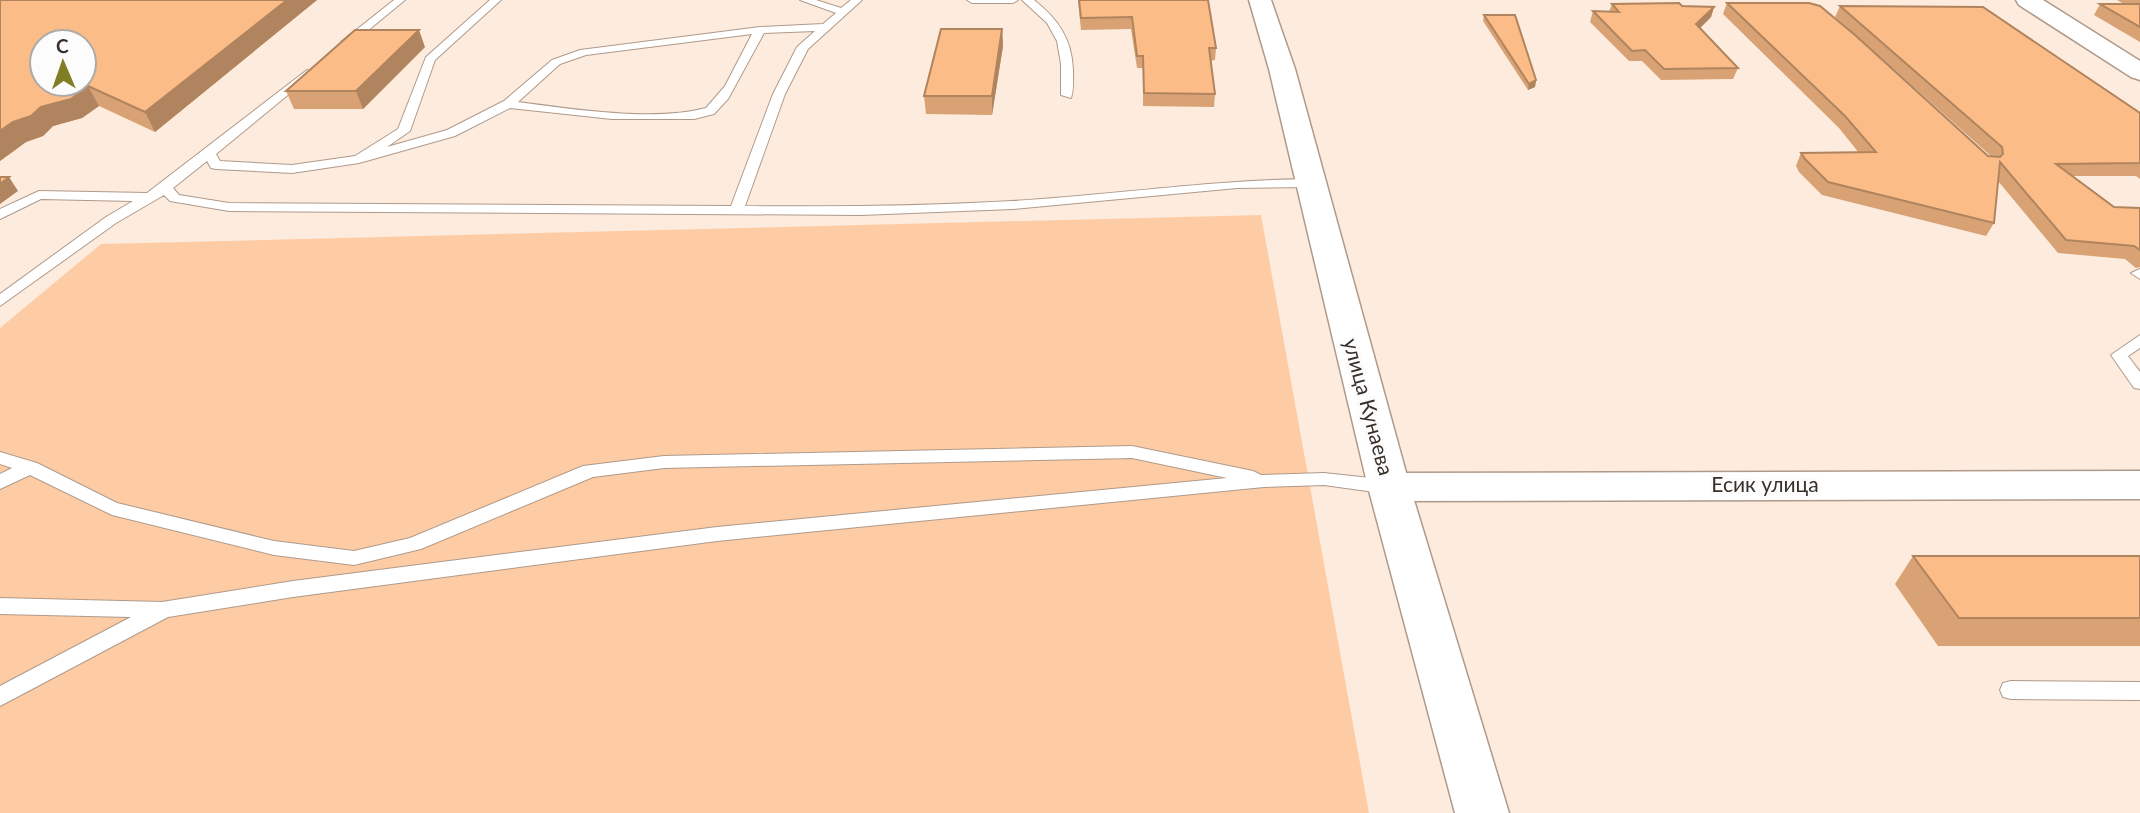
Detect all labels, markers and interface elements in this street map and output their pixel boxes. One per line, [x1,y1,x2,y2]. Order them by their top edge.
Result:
north arrow [28,28,98,98]
text: С [56,34,69,57]
street label: улица Кунаева [1339,335,1400,478]
street label: Есик улица [1711,471,1819,496]

